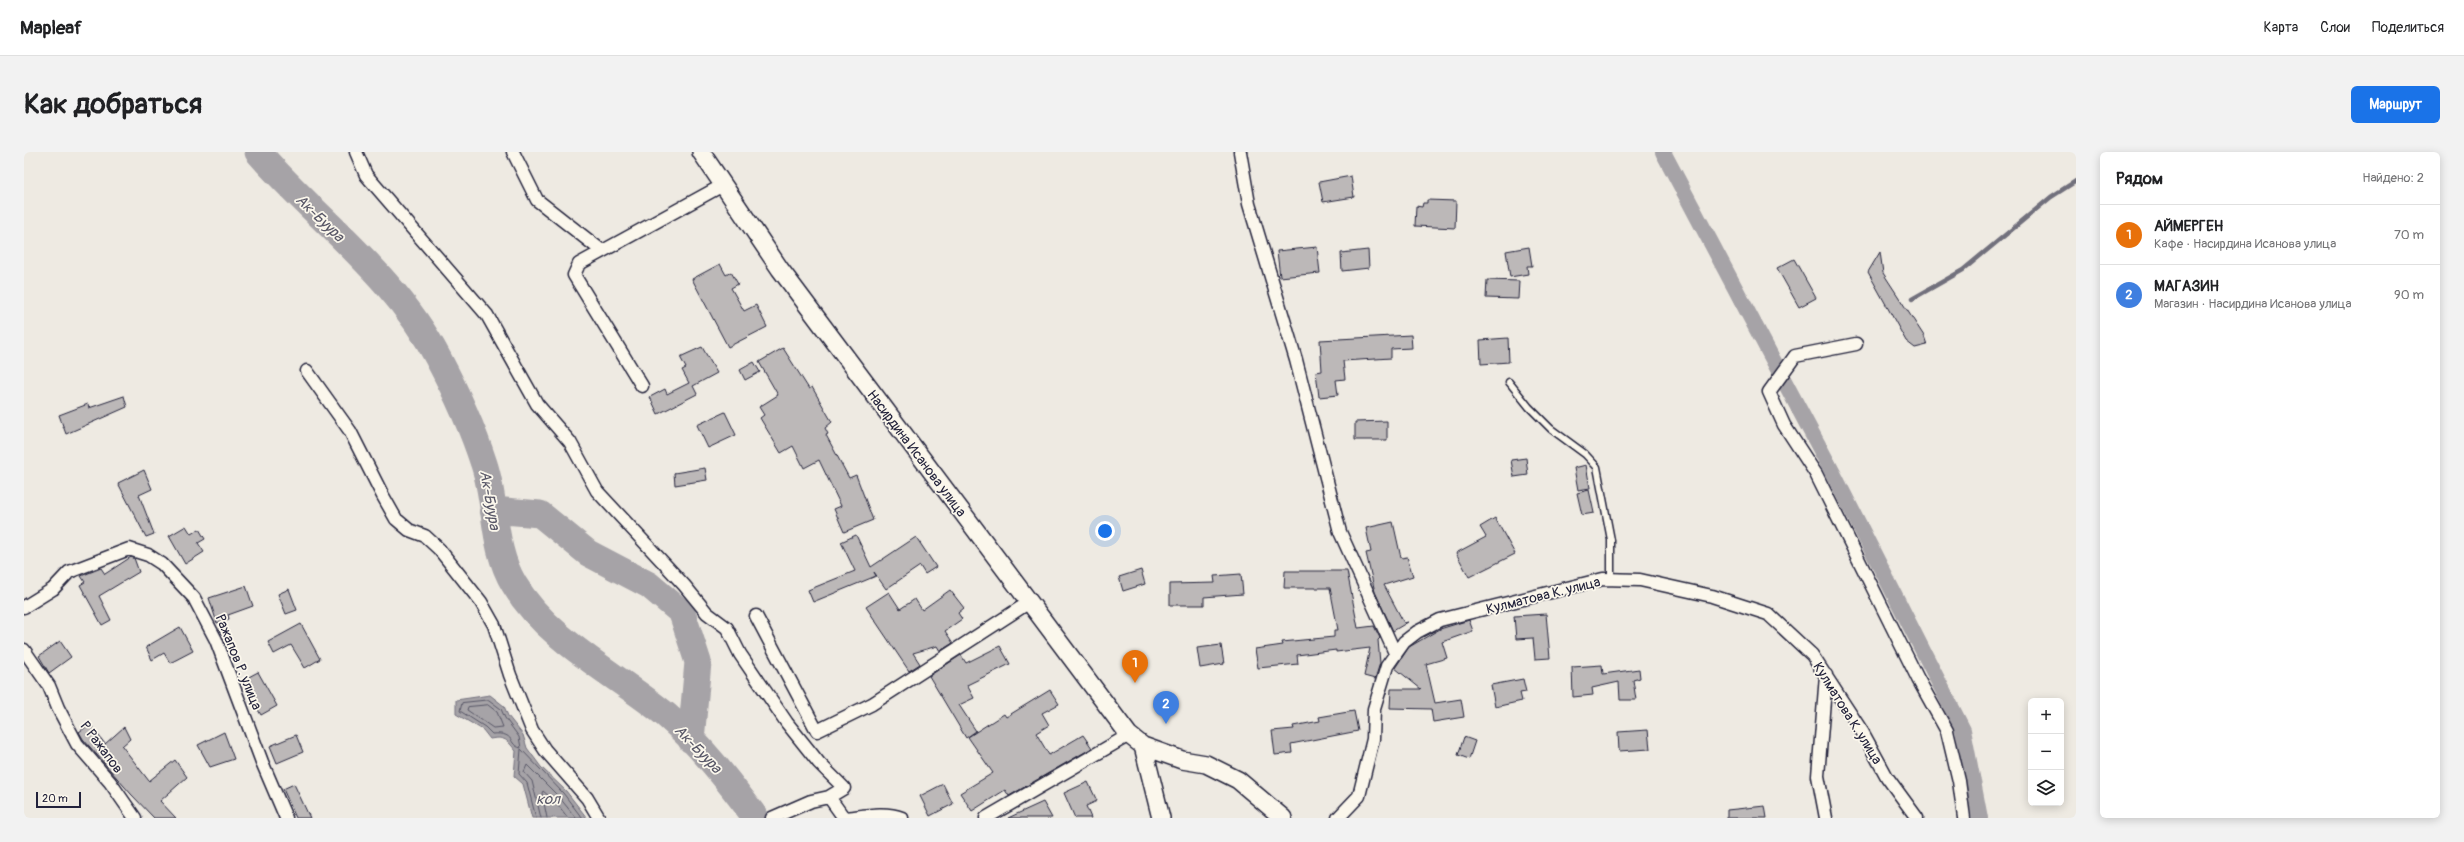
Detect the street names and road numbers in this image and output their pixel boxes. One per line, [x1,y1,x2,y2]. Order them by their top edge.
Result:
street label: Насирдина Исанова улица [863,387,970,520]
street label: Кулматова К. улица [1484,573,1602,618]
street label: Ражапов Р. улица [212,612,265,712]
street label: Кулматова К. улица [1809,659,1886,767]
street label: Р Ражапов [77,718,127,777]

